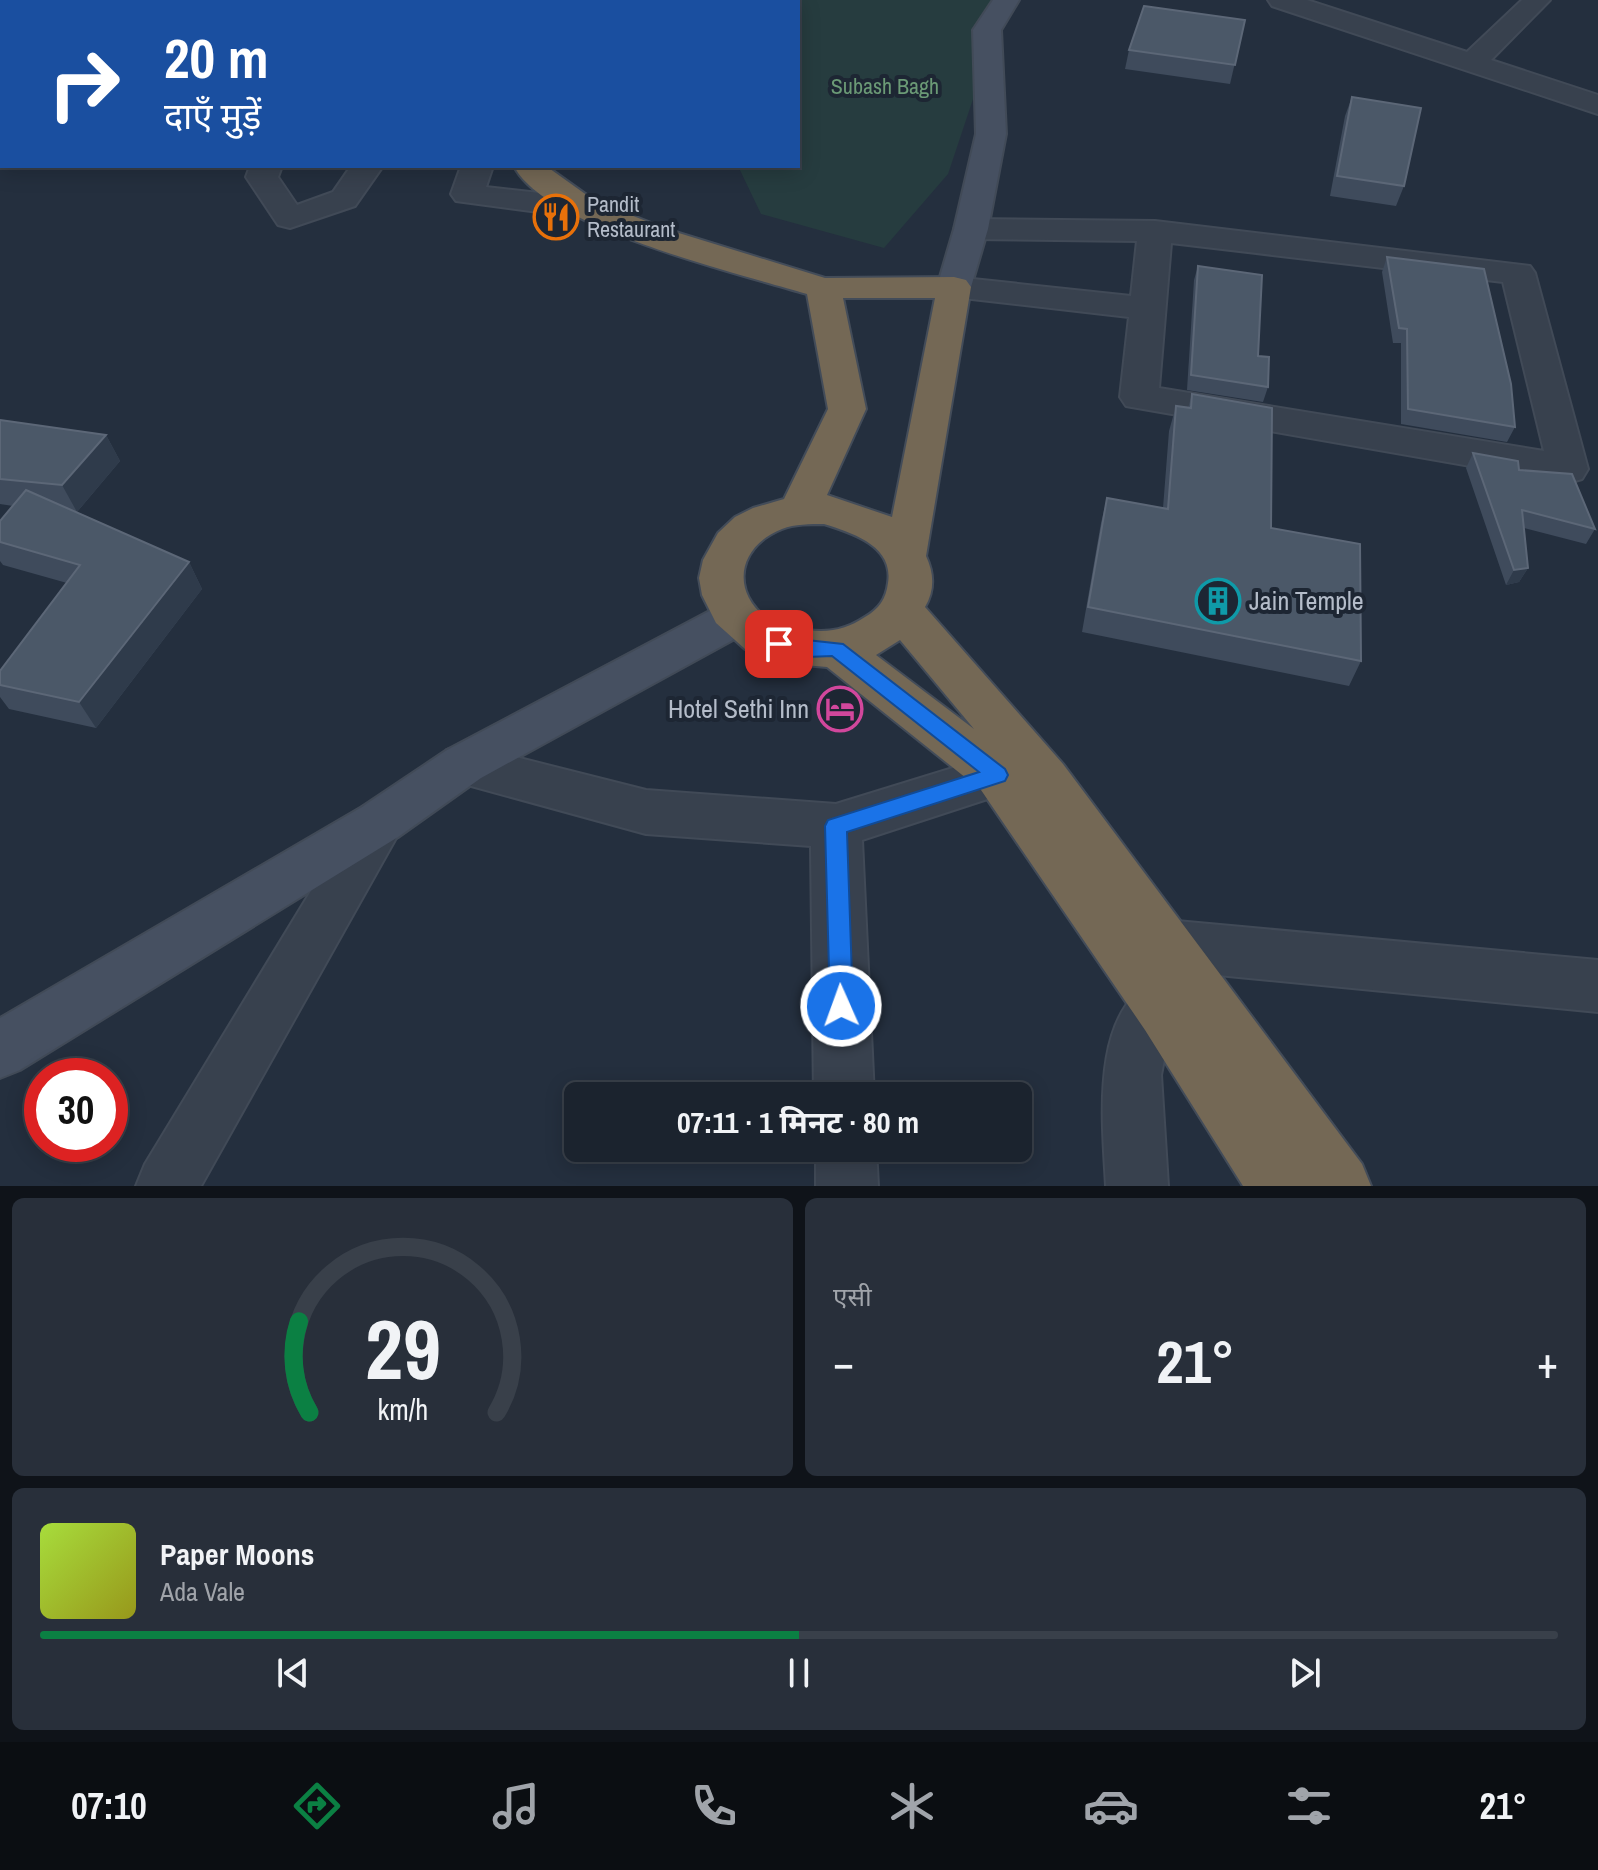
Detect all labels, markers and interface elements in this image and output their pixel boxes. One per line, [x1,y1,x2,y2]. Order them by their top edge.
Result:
text: 20 m [164,20,269,95]
icon: right [32,32,136,136]
park label: Subash Bagh [831,71,939,101]
text: दाएँ मुड़ें [164,92,261,140]
place label: Pandit Restaurant [587,189,675,244]
restaurant icon: Pandit Restaurant [532,193,580,241]
building icon: Jain Temple [1194,577,1242,625]
place label: Jain Temple [1249,583,1364,618]
pin [745,610,813,678]
icon: arrive [757,622,801,666]
hotel icon: Hotel Sethi Inn [816,685,864,733]
place label: Hotel Sethi Inn [668,691,809,726]
position arrow [799,964,883,1048]
speed limit sign: 30 [24,1058,128,1162]
text: 07:11 · 1 मिनट · 80 m [677,1102,919,1142]
text: एसी [833,1279,872,1314]
text: 29 [365,1293,440,1405]
text: 21° [1156,1321,1235,1402]
text: − [833,1332,854,1392]
text: + [1537,1332,1558,1392]
text: km/h [377,1390,428,1429]
text: Paper Moons [160,1534,314,1574]
text: Ada Vale [160,1574,245,1609]
icon: previous [271,1651,315,1695]
icon: pause [777,1651,821,1695]
icon: next [1283,1651,1327,1695]
icon: directions [289,1778,345,1834]
icon: music [488,1778,544,1834]
icon: phone [686,1778,742,1834]
icon: climate [884,1778,940,1834]
icon: car [1083,1778,1139,1834]
icon: filters [1281,1778,1337,1834]
text: 07:10 [71,1782,147,1830]
text: 21° [1480,1782,1527,1830]

